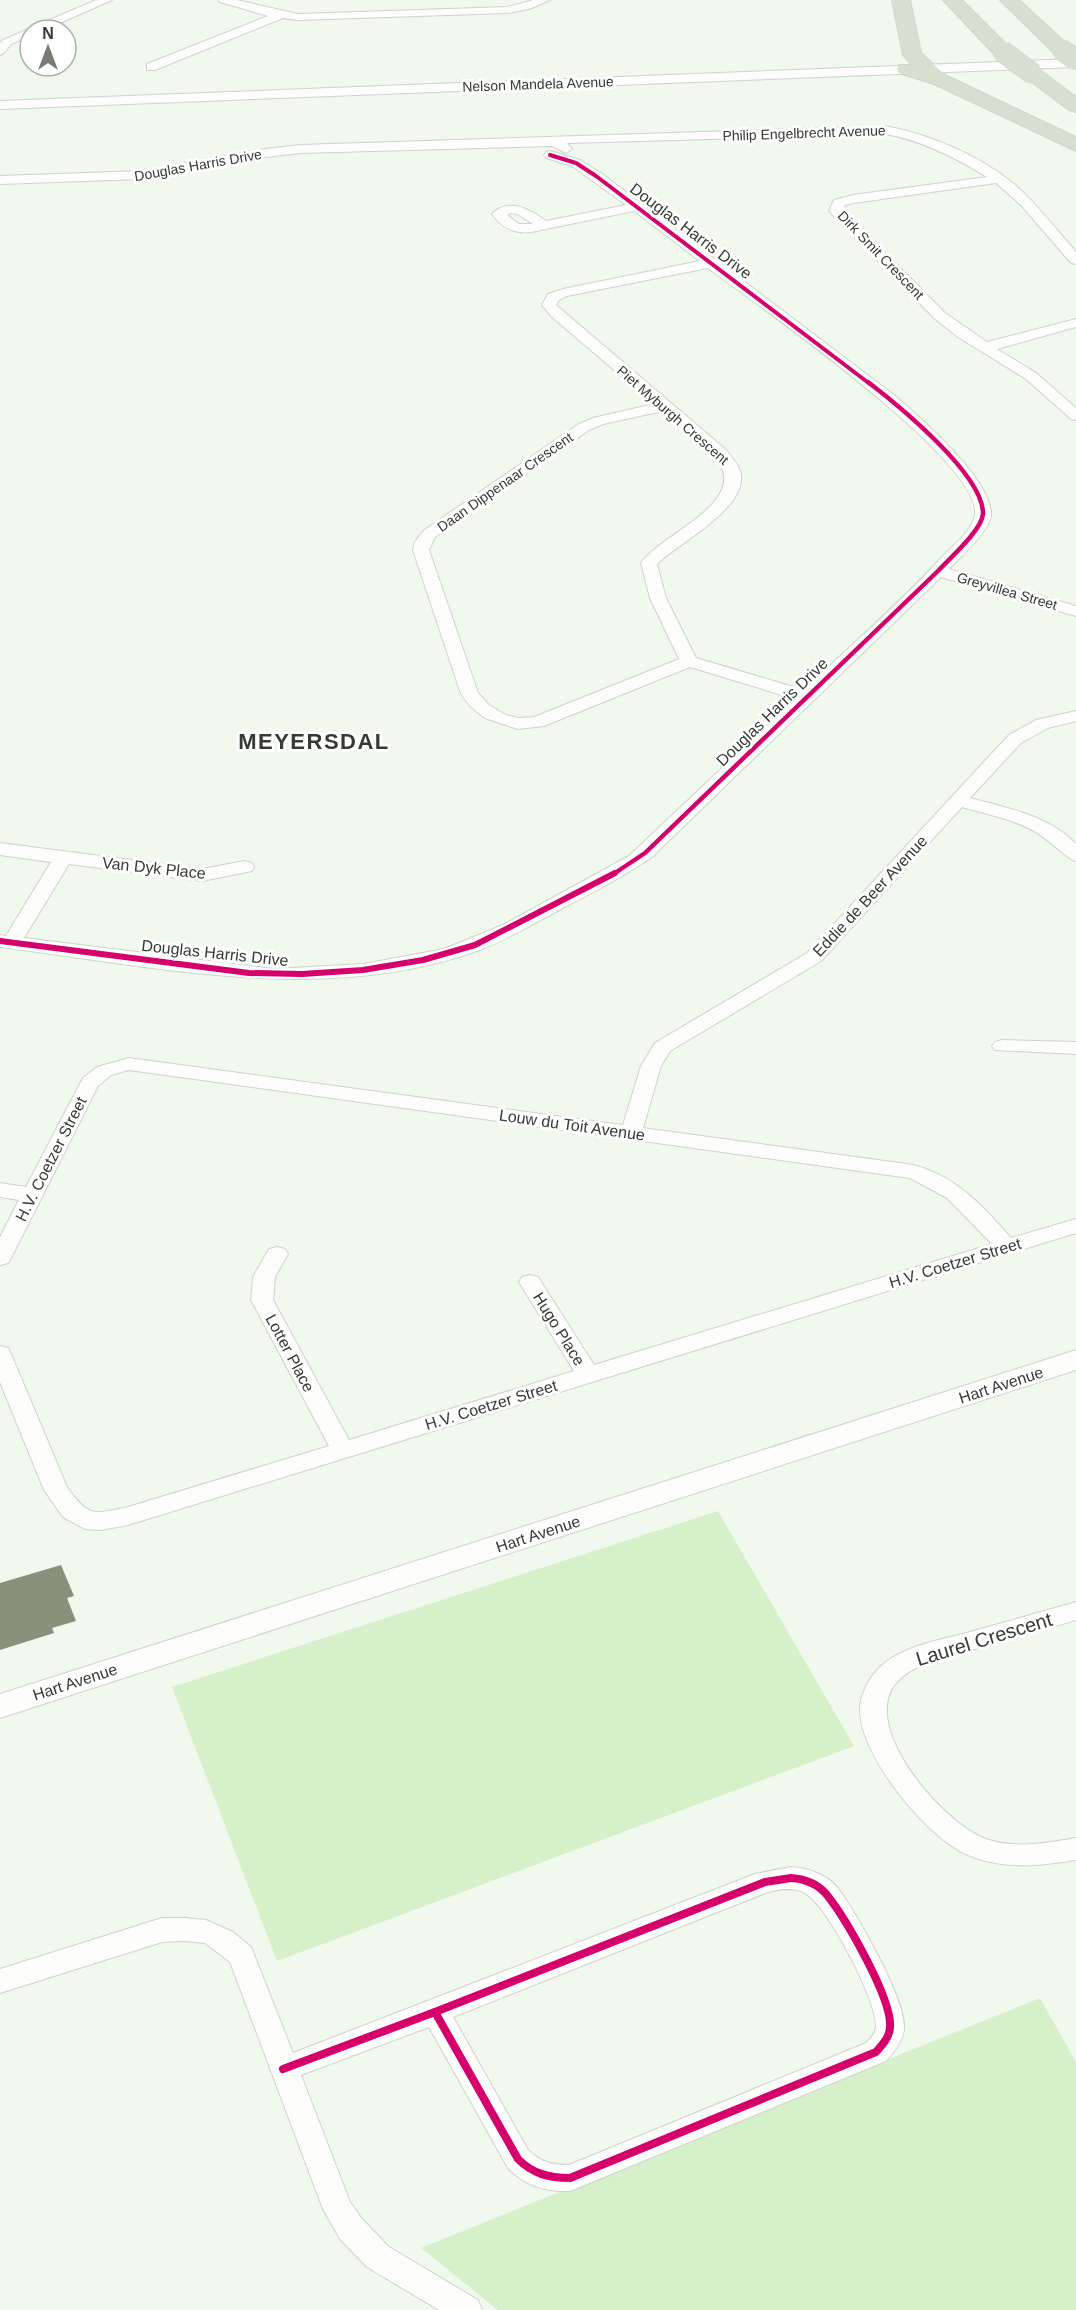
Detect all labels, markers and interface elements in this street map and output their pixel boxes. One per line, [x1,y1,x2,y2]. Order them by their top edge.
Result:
north arrow [18,18,78,78]
text: N [42,25,54,42]
street label: Nelson Mandela Avenue [462,73,614,95]
street label: Philip Engelbrecht Avenue [722,122,886,144]
street label: Douglas Harris Drive [133,146,263,184]
street label: Douglas Harris Drive [627,180,755,282]
street label: Dirk Smit Crescent [835,207,927,303]
street label: Piet Myburgh Crescent [614,362,732,468]
street label: Daan Dippenaar Crescent [434,429,576,535]
street label: Greyvillea Street [955,569,1059,613]
street label: Douglas Harris Drive [713,655,831,769]
district label: MEYERSDAL [238,729,390,754]
street label: Eddie de Beer Avenue [810,832,930,960]
street label: Van Dyk Place [102,854,207,882]
street label: Douglas Harris Drive [141,937,289,969]
street label: H.V. Coetzer Street [12,1094,90,1224]
street label: Louw du Toit Avenue [498,1106,646,1144]
street label: H.V. Coetzer Street [887,1235,1024,1291]
street label: Hugo Place [530,1289,588,1369]
street label: Lotter Place [262,1311,318,1395]
street label: Hart Avenue [957,1363,1045,1407]
street label: H.V. Coetzer Street [423,1377,560,1433]
street label: Hart Avenue [494,1512,582,1556]
street label: Laurel Crescent [913,1608,1055,1670]
street label: Hart Avenue [31,1660,119,1704]

